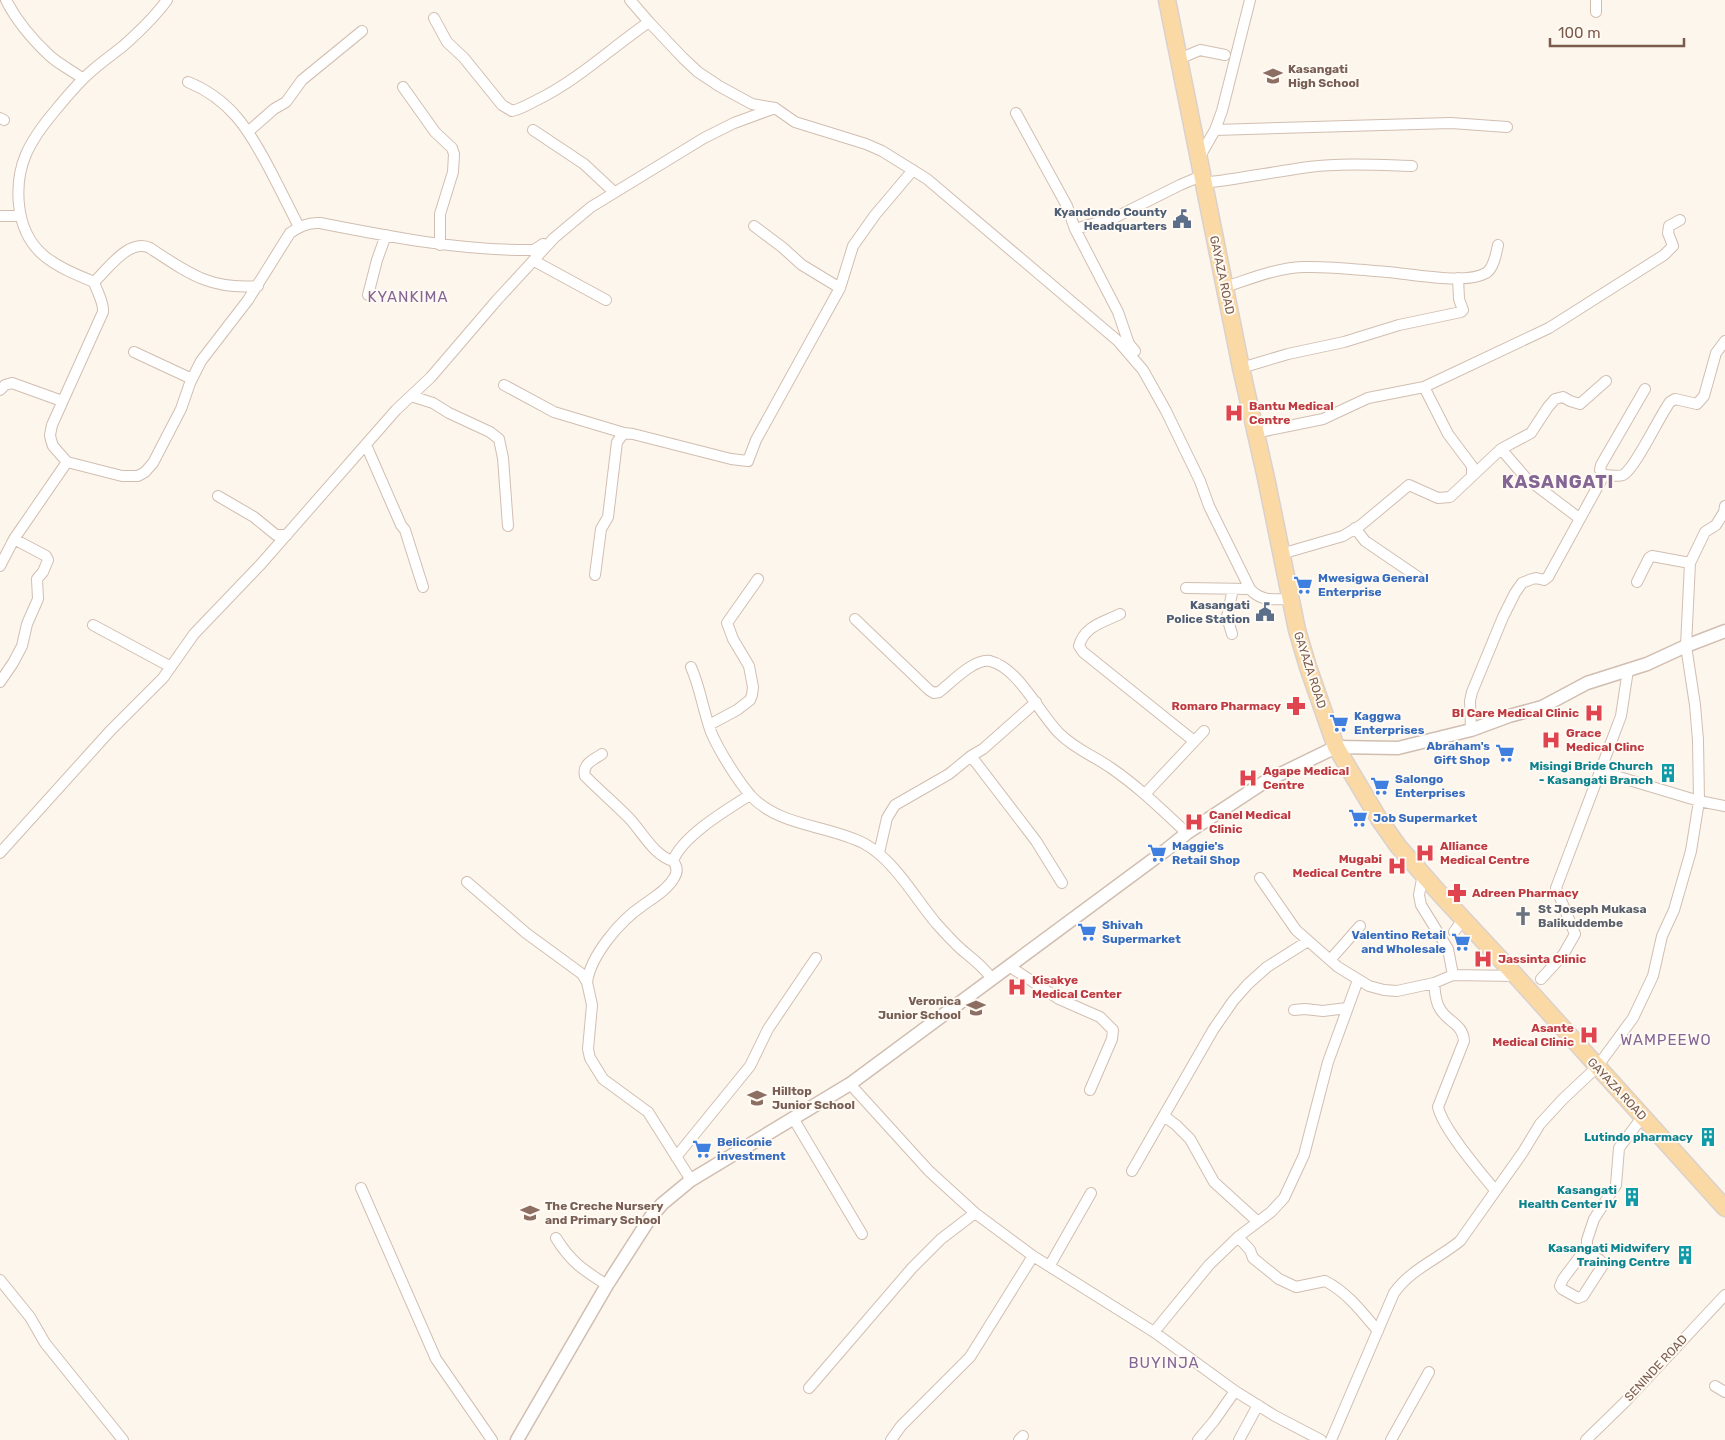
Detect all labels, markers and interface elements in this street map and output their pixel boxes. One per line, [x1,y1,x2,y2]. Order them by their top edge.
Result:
scale bar [1550,15,1684,47]
text: 100 m [1558,24,1600,42]
place label: Kasangati High School [1288,62,1359,90]
school or university icon: Kasangati High School [1262,65,1284,87]
place label: Kyandondo County Headquarters [1054,205,1167,233]
public building icon: Kyandondo County Headquarters [1171,208,1193,230]
street label: GAYAZA ROAD [1207,234,1237,316]
district label: KYANKIMA [367,288,449,306]
place label: Bantu Medical Centre [1249,399,1334,427]
hospital icon: Bantu Medical Centre [1223,402,1245,424]
district label: KASANGATI [1502,471,1614,493]
place label: Mwesigwa General Enterprise [1318,571,1429,599]
supermarket icon: Mwesigwa General Enterprise [1292,574,1314,596]
place label: Kasangati Police Station [1166,598,1250,626]
public building icon: Kasangati Police Station [1254,601,1276,623]
street label: GAYAZA ROAD [1291,630,1329,710]
pharmacy icon: Romaro Pharmacy [1285,695,1307,717]
place label: Romaro Pharmacy [1172,699,1281,713]
hospital icon: BI Care Medical Clinic [1583,702,1605,724]
place label: BI Care Medical Clinic [1452,706,1579,720]
place label: Kaggwa Enterprises [1354,709,1425,737]
supermarket icon: Kaggwa Enterprises [1328,712,1350,734]
place label: Grace Medical Clinc [1566,726,1644,754]
hospital icon: Grace Medical Clinc [1540,729,1562,751]
place label: Abraham's Gift Shop [1426,739,1490,767]
supermarket icon: Abraham's Gift Shop [1494,742,1516,764]
place label: Misingi Bride Church - Kasangati Branch [1529,759,1653,787]
building icon: Misingi Bride Church - Kasangati Branch [1657,762,1679,784]
place label: Agape Medical Centre [1263,764,1349,792]
hospital icon: Agape Medical Centre [1237,767,1259,789]
place label: Salongo Enterprises [1395,772,1466,800]
supermarket icon: Salongo Enterprises [1369,775,1391,797]
supermarket icon: Job Supermarket [1347,807,1369,829]
place label: Canel Medical Clinic [1209,808,1291,836]
hospital icon: Canel Medical Clinic [1183,811,1205,833]
place label: Job Supermarket [1373,811,1478,825]
place label: Maggie's Retail Shop [1172,839,1241,867]
place label: Alliance Medical Centre [1440,839,1530,867]
supermarket icon: Maggie's Retail Shop [1146,842,1168,864]
hospital icon: Alliance Medical Centre [1414,842,1436,864]
place label: Mugabi Medical Centre [1292,852,1382,880]
hospital icon: Mugabi Medical Centre [1386,855,1408,877]
pharmacy icon: Adreen Pharmacy [1446,882,1468,904]
place label: Adreen Pharmacy [1472,886,1579,900]
place label: St Joseph Mukasa Balikuddembe [1538,902,1647,930]
church icon: St Joseph Mukasa Balikuddembe [1512,905,1534,927]
place label: Shivah Supermarket [1102,918,1181,946]
supermarket icon: Shivah Supermarket [1076,921,1098,943]
place label: Valentino Retail and Wholesale [1352,928,1446,956]
supermarket icon: Valentino Retail and Wholesale [1450,931,1472,953]
hospital icon: Jassinta Clinic [1472,948,1494,970]
place label: Jassinta Clinic [1498,952,1586,966]
place label: Kisakye Medical Center [1032,973,1122,1001]
hospital icon: Kisakye Medical Center [1006,976,1028,998]
place label: Veronica Junior School [878,994,961,1022]
school or university icon: Veronica Junior School [965,997,987,1019]
place label: Asante Medical Clinic [1492,1021,1574,1049]
hospital icon: Asante Medical Clinic [1578,1024,1600,1046]
district label: WAMPEEWO [1620,1031,1712,1049]
street label: GAYAZA ROAD [1585,1055,1649,1123]
place label: Hilltop Junior School [772,1084,855,1112]
school or university icon: Hilltop Junior School [746,1087,768,1109]
building icon: Lutindo pharmacy [1697,1126,1719,1148]
place label: Lutindo pharmacy [1584,1130,1693,1144]
place label: Beliconie investment [717,1135,786,1163]
supermarket icon: Beliconie investment [691,1138,713,1160]
place label: Kasangati Health Center IV [1519,1183,1618,1211]
building icon: Kasangati Health Center IV [1621,1186,1643,1208]
place label: The Creche Nursery and Primary School [545,1199,664,1227]
school or university icon: The Creche Nursery and Primary School [519,1202,541,1224]
place label: Kasangati Midwifery Training Centre [1548,1241,1670,1269]
building icon: Kasangati Midwifery Training Centre [1674,1244,1696,1266]
street label: SENINDE ROAD [1622,1332,1690,1404]
district label: BUYINJA [1128,1354,1200,1372]

